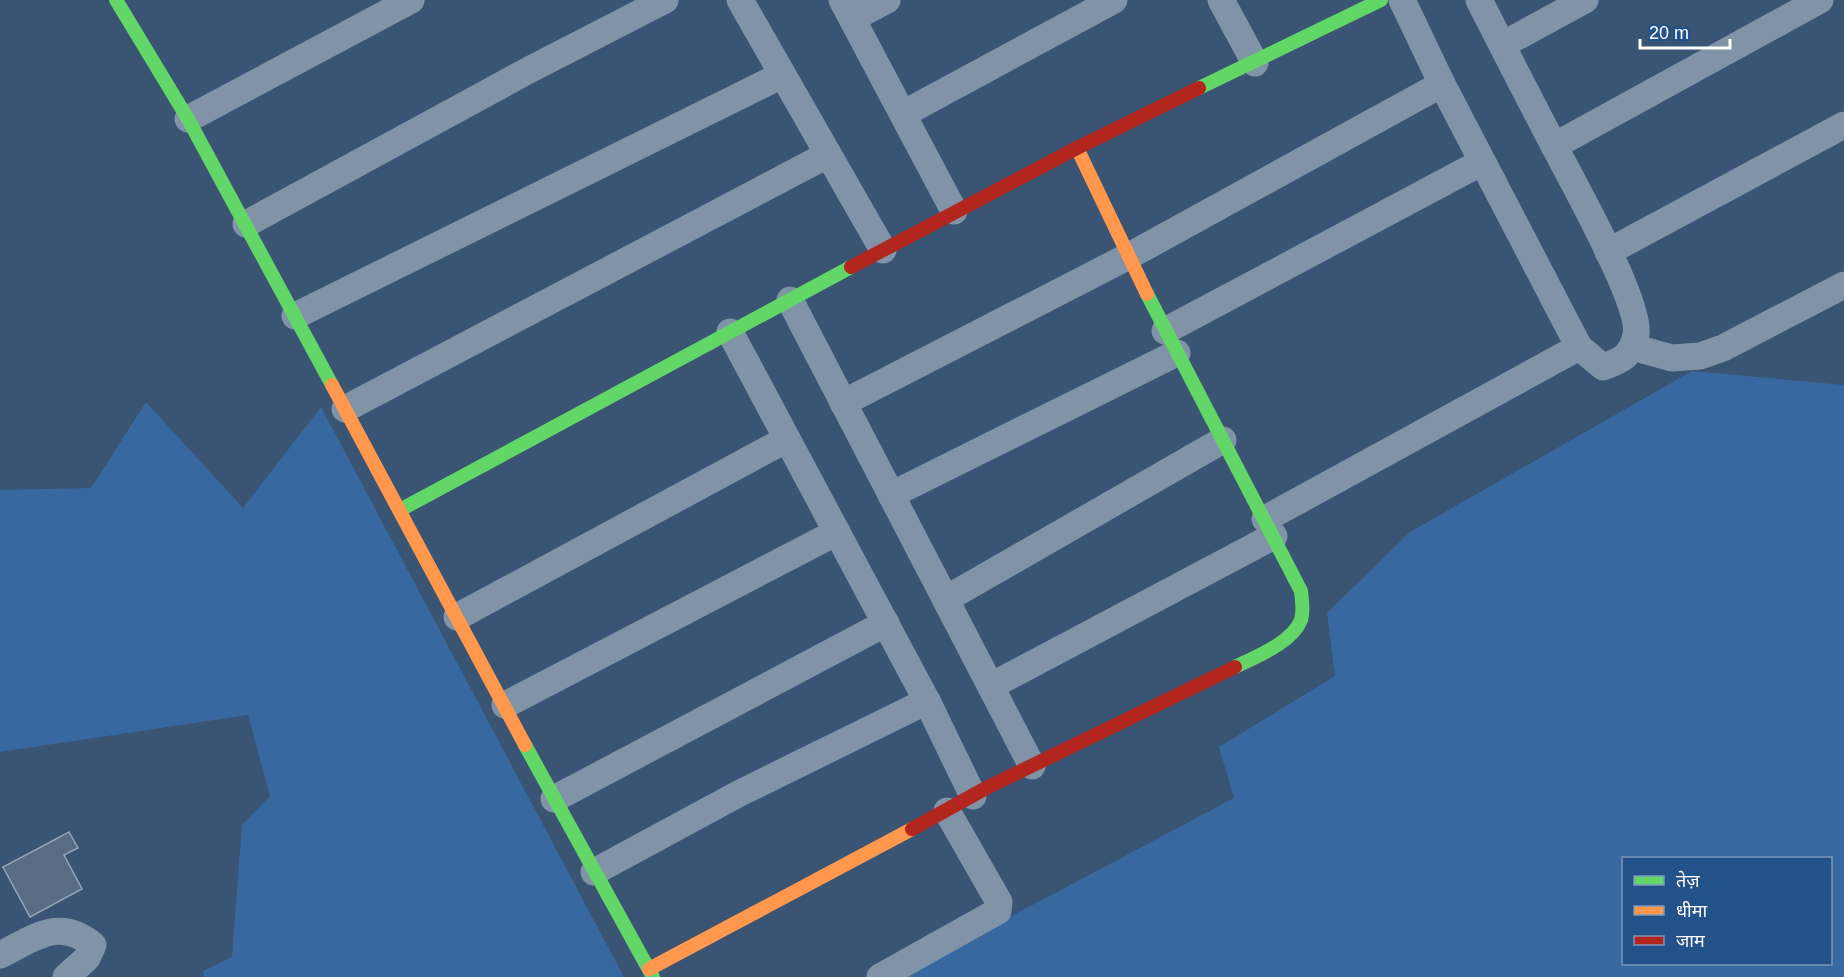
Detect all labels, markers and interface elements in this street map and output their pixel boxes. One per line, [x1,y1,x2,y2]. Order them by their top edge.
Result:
scale bar [1640,12,1730,50]
text: 20 m [1649,23,1689,43]
legend [1622,857,1832,965]
text: तेज़ [1676,870,1700,891]
text: धीमा [1676,901,1707,921]
text: जाम [1676,931,1706,951]

